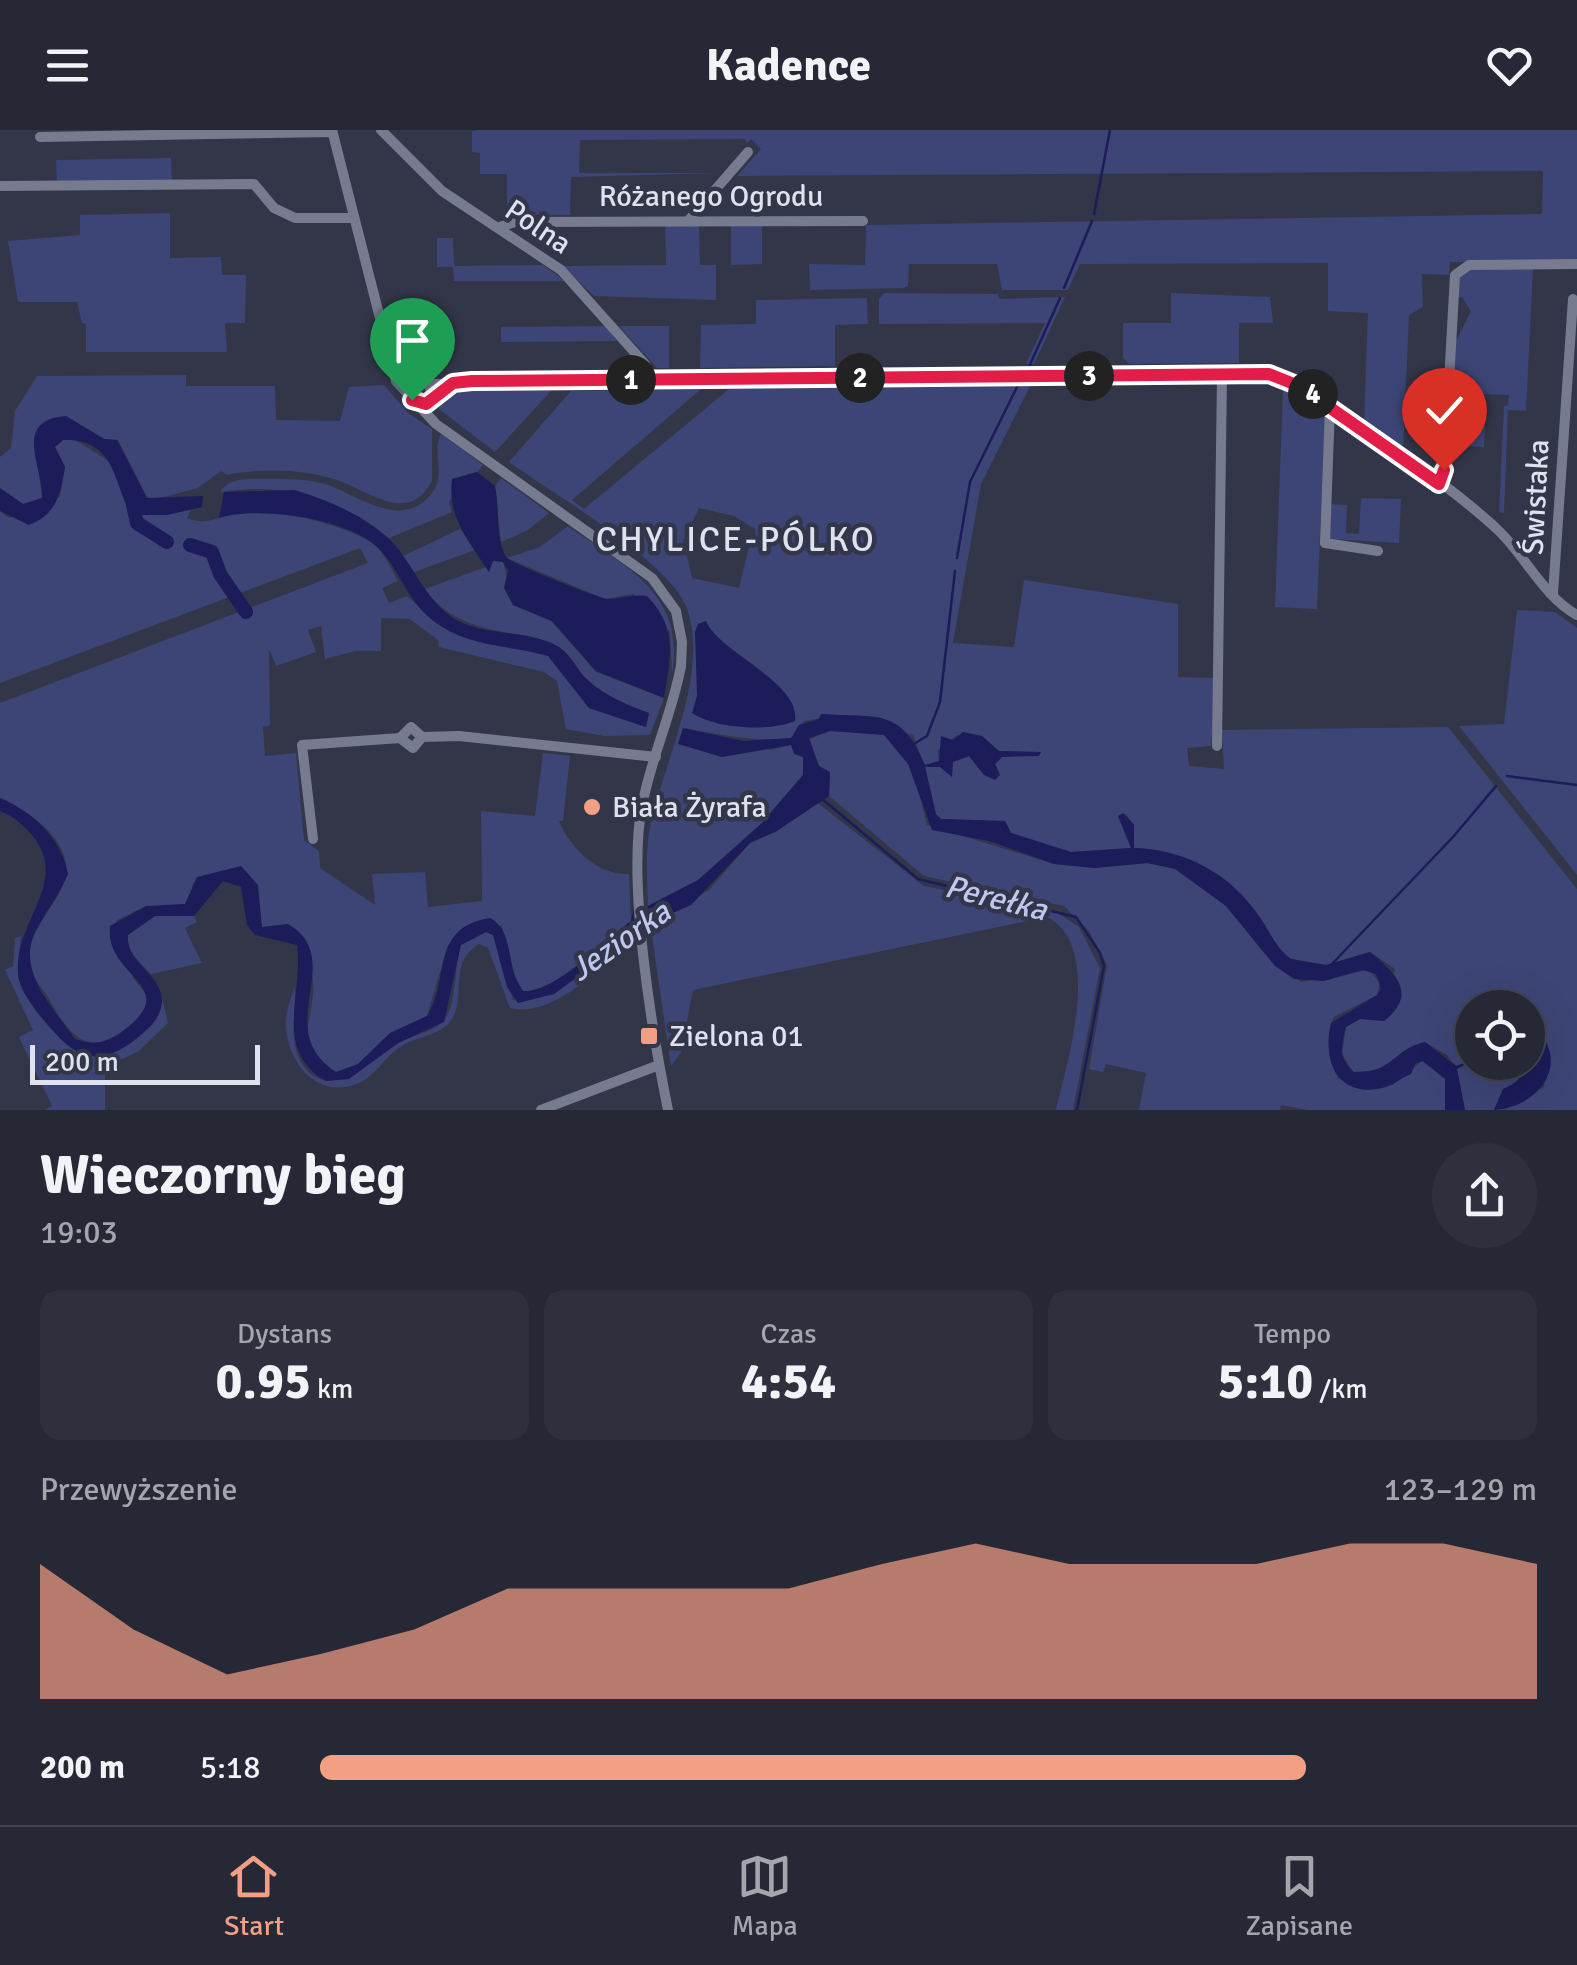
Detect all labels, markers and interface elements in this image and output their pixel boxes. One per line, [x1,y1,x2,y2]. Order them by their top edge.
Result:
icon: menu [40,38,95,93]
text: Kadence [706,38,871,93]
icon: heart [1482,38,1537,93]
street label: Różanego Ogrodu [599,178,823,215]
street label: Polna [498,191,578,263]
pin [370,298,455,401]
icon: arrive [385,313,440,368]
pin: 3 [1064,351,1114,401]
pin: 2 [835,353,885,403]
pin: 1 [606,355,656,405]
text: 3 [1081,359,1097,393]
text: 2 [852,361,868,395]
text: 1 [623,363,639,397]
pin [1402,368,1487,471]
pin: 4 [1288,369,1338,419]
text: 4 [1305,377,1321,411]
icon: check [1417,383,1472,438]
street label: Świstaka [1515,438,1557,556]
district label: CHYLICE-PÓLKO [596,518,876,561]
place label: Biała Żyrafa [612,789,767,826]
marker: Biała Żyrafa [581,796,603,818]
water label: Perełka [941,867,1052,930]
water label: Jeziorka [562,892,679,990]
map controls [1455,990,1545,1080]
button: locate [1455,990,1545,1080]
place label: Zielona 01 [669,1018,804,1055]
marker: Zielona 01 [638,1025,660,1047]
scale bar [30,1040,260,1084]
text: 200 m [45,1045,119,1079]
text: Wieczorny bieg [40,1141,406,1209]
button: share [1432,1143,1537,1248]
text: 19:03 [40,1213,118,1252]
text: Dystans [237,1317,332,1351]
text: Czas [761,1317,816,1351]
text: Tempo [1254,1317,1331,1351]
text: 0.95 [216,1351,311,1413]
text: 4:54 [741,1351,836,1413]
text: 5:10 [1217,1351,1313,1413]
text: km [311,1372,353,1406]
text: /km [1313,1372,1368,1406]
text: Przewyższenie [40,1470,237,1509]
text: 123–129 m [1384,1470,1537,1509]
text: 200 m [40,1748,125,1787]
text: 5:18 [200,1748,260,1787]
tab: Start [224,1849,284,1943]
tab: Mapa [732,1849,798,1943]
tab: Zapisane [1245,1849,1353,1943]

